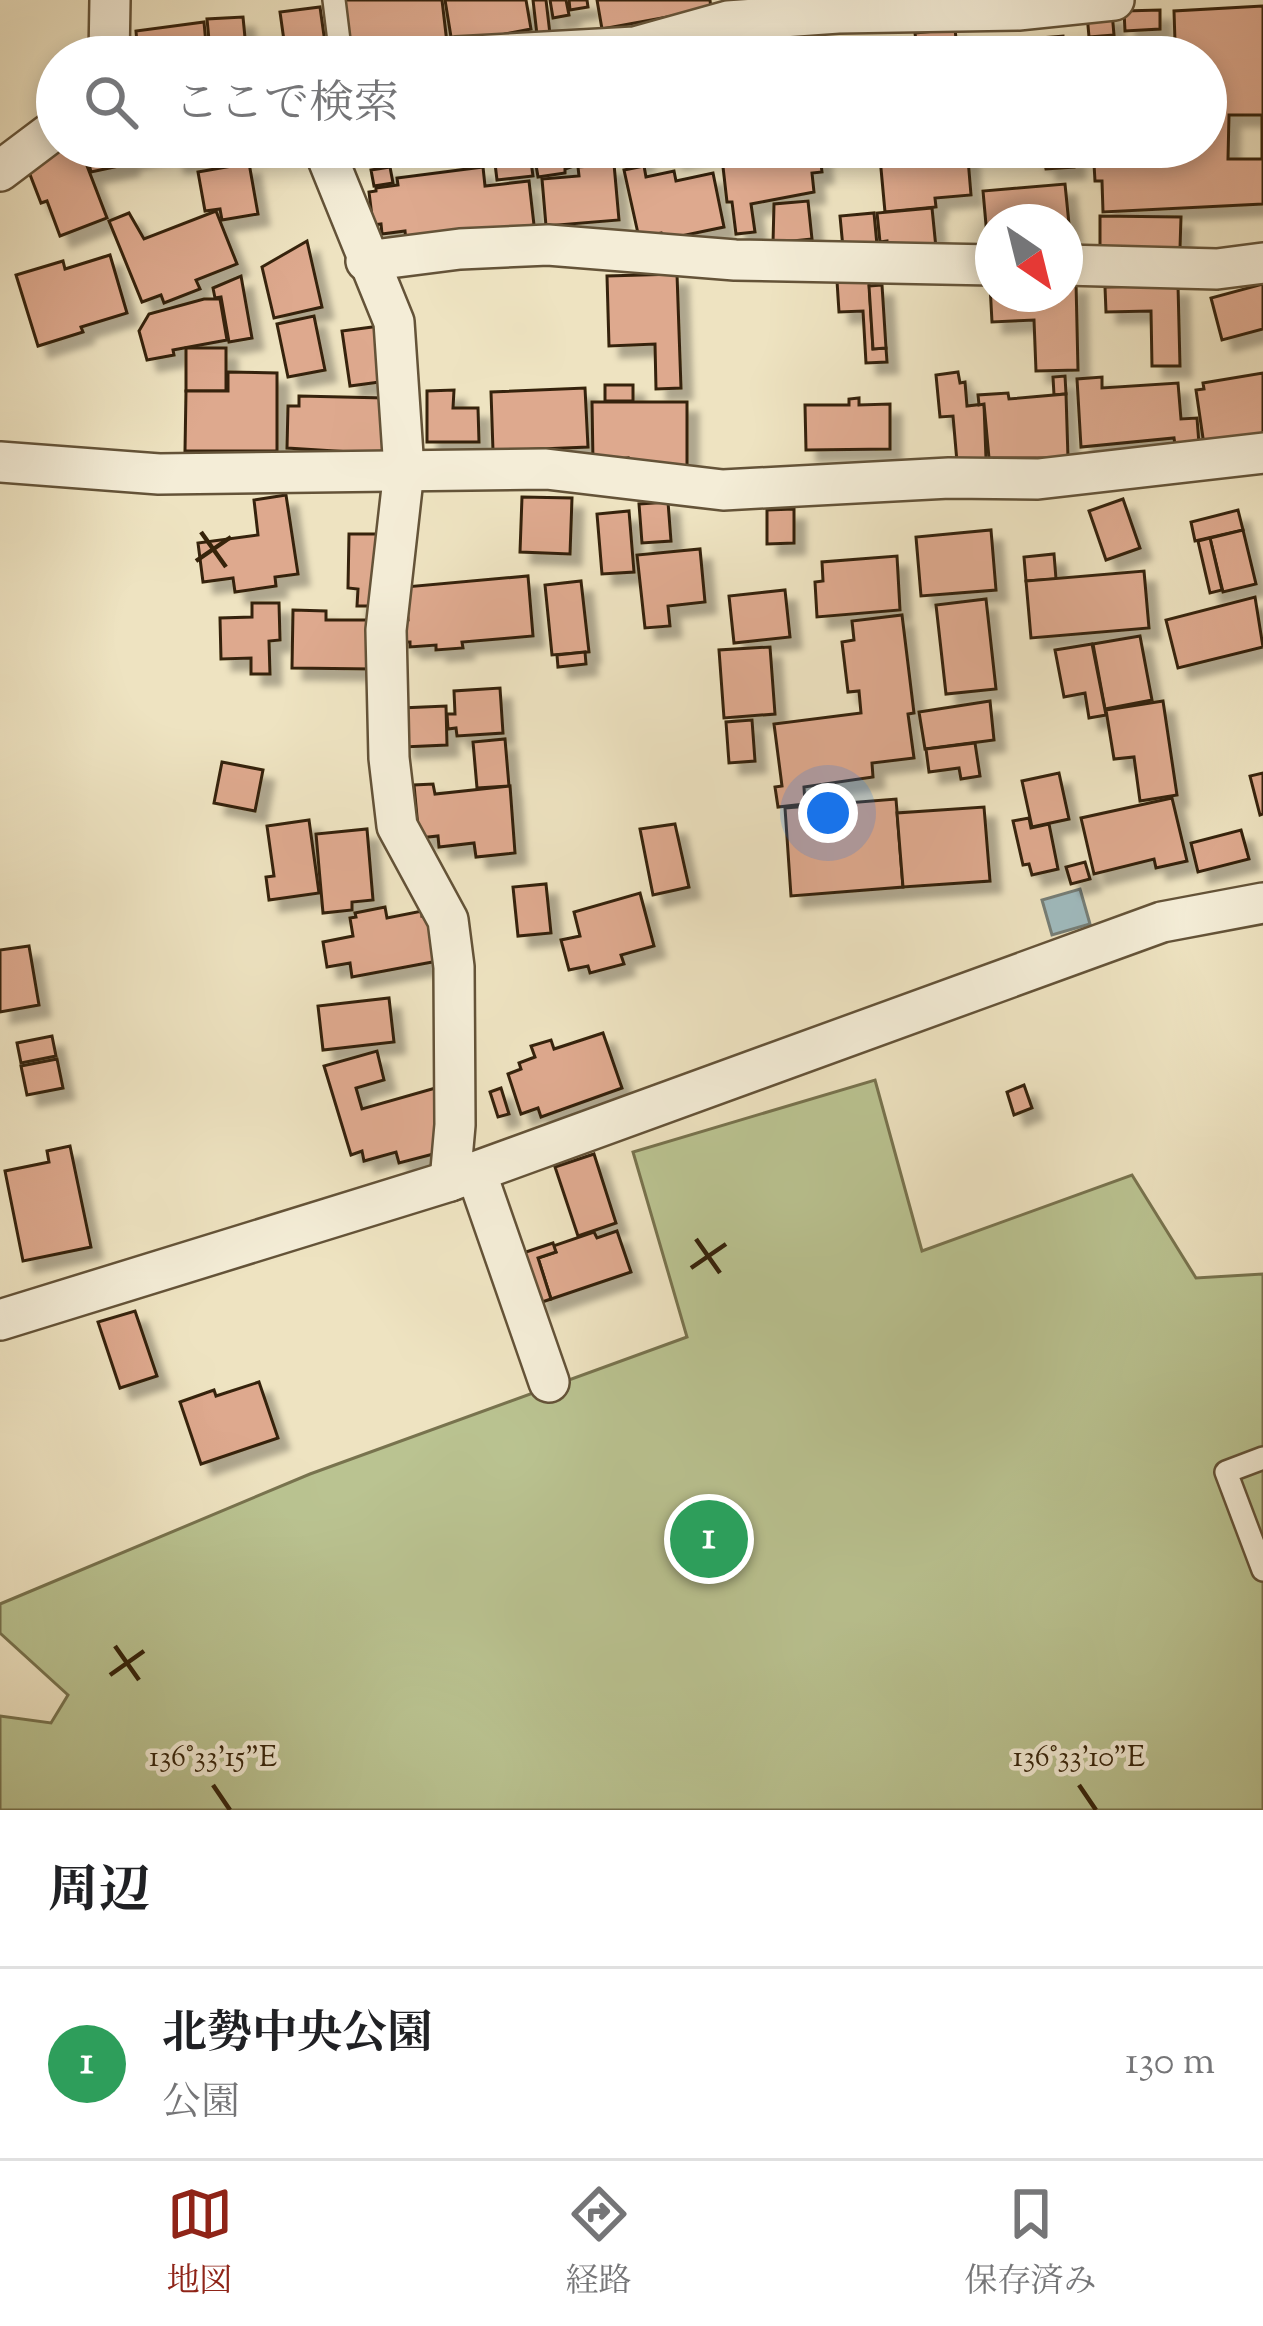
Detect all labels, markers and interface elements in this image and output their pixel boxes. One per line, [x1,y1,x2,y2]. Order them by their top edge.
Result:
search box [36,36,1227,168]
icon: search [78,69,144,135]
text: ここで検索 [174,74,399,139]
north arrow [975,204,1083,312]
your location [798,783,858,843]
pin: 1 [670,1494,748,1584]
text: 136°33'15"E [149,1737,277,1780]
text: 136°33'10"E [1013,1737,1145,1780]
text: 周辺 [48,1857,150,1930]
text: 北勢中央公園 [162,2004,432,2069]
text: 1 [80,2036,94,2092]
text: 130 m [1125,2036,1215,2092]
text: 公園 [162,2077,240,2133]
tab: 地図 [167,2181,233,2307]
tab: 経路 [566,2181,632,2307]
tab: 保存済み [965,2181,1097,2307]

